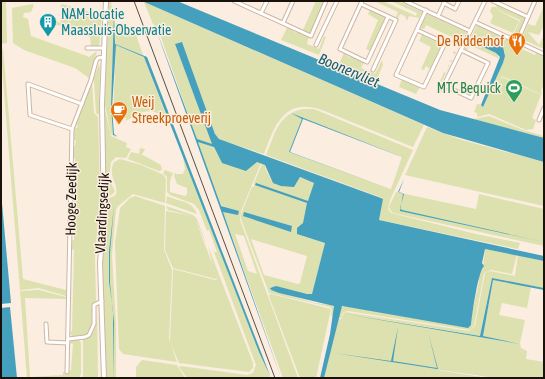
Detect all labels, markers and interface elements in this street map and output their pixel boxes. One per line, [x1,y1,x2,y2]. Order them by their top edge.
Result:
place label: NAM-locatie Maassluis-Observatie [61,6,171,38]
building icon: NAM-locatie Maassluis-Observatie [38,12,58,37]
restaurant icon: De Ridderhof [507,31,527,56]
place label: De Ridderhof [437,33,504,49]
water label: Boonervliet [316,50,383,91]
sports icon: MTC Bequick [504,78,524,103]
place label: MTC Bequick [437,80,501,96]
place label: Weij Streekproeverij [132,94,211,126]
cafe icon: Weij Streekproeverij [109,100,129,125]
street label: Hooge Zeedijk [62,162,80,236]
street label: Vlaardingsedijk [92,172,112,254]

